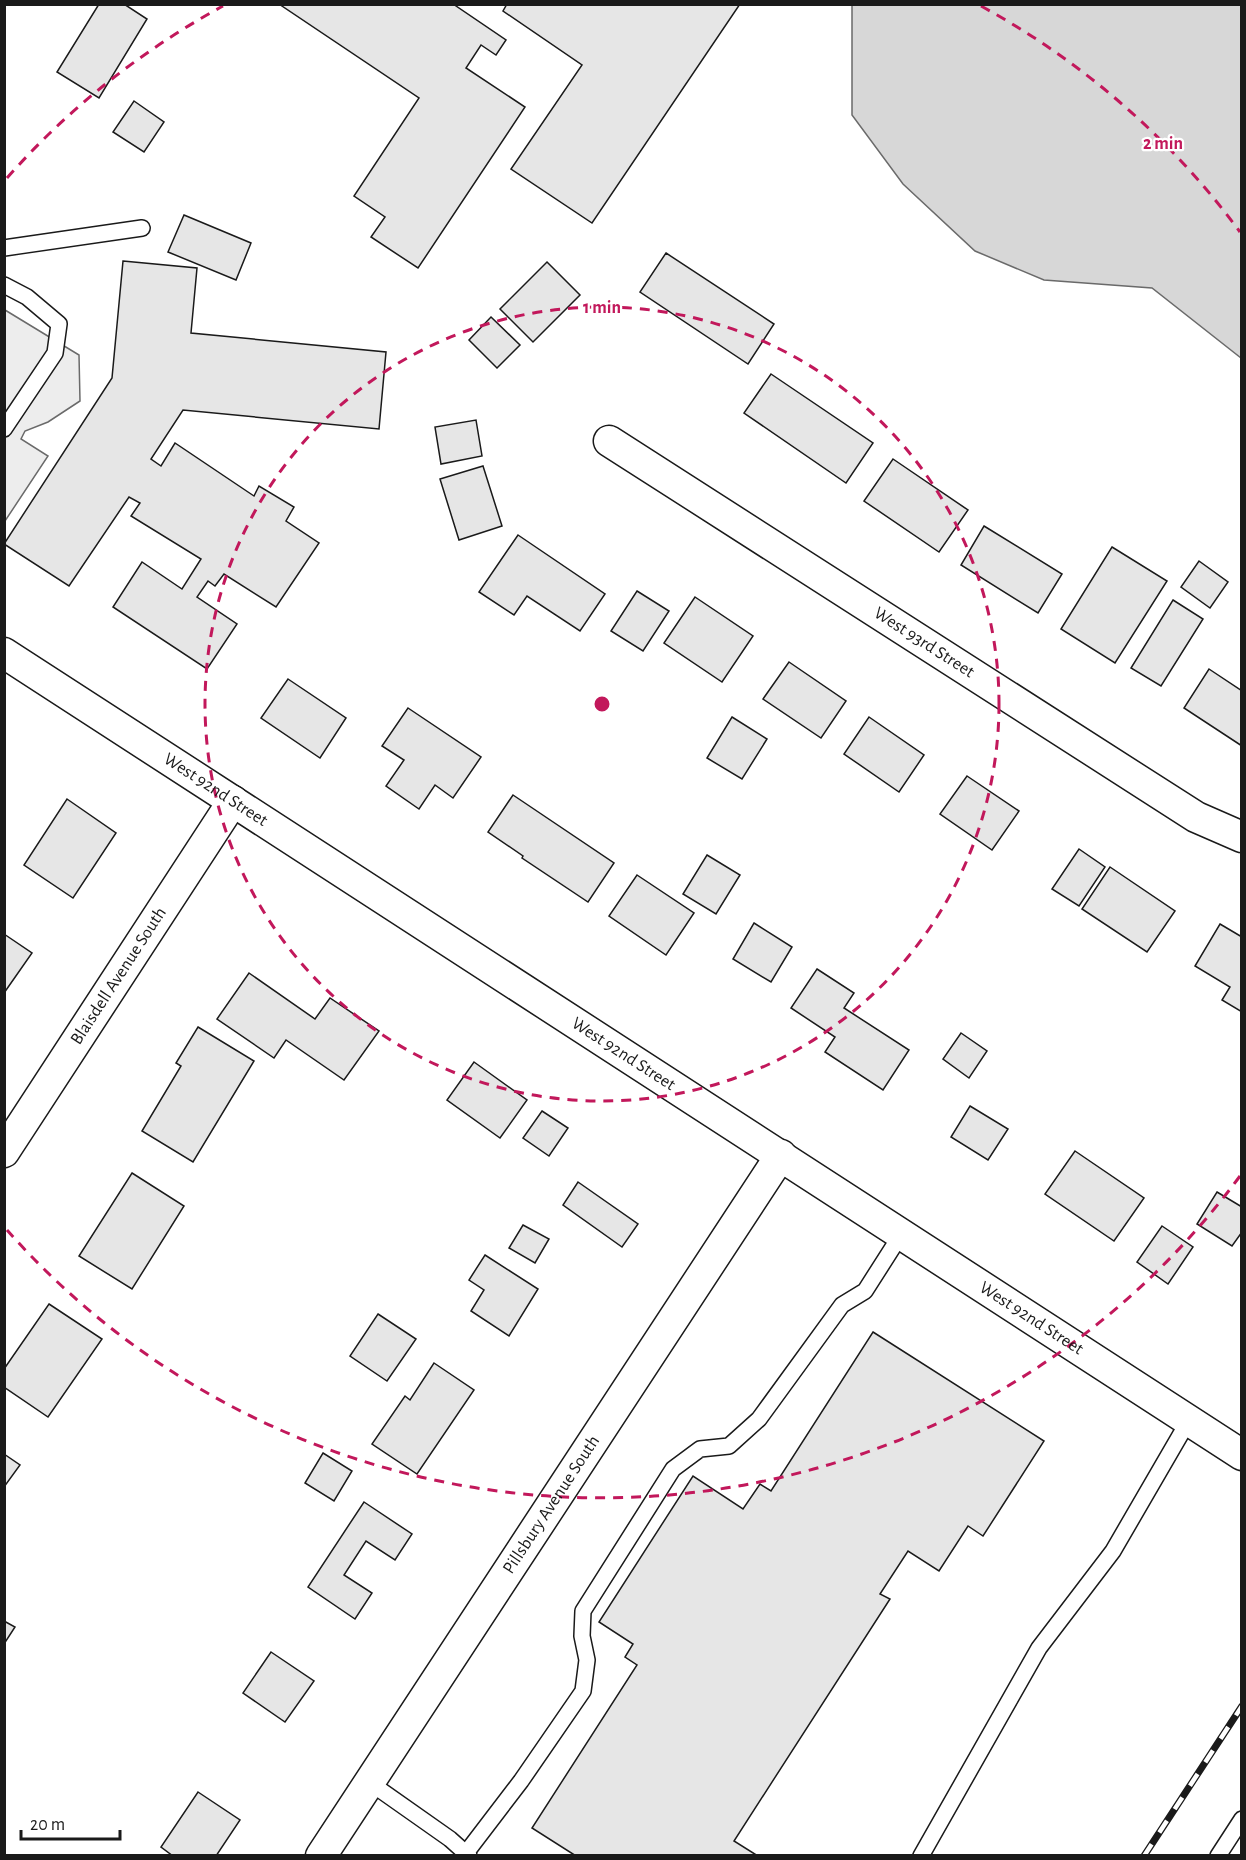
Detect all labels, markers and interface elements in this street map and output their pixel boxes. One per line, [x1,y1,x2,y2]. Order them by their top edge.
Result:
text: 2 min [1143,135,1183,153]
text: 1 min [583,299,621,317]
street label: West 93rd Street [870,604,978,682]
centre of rings [592,694,612,714]
street label: West 92nd Street [160,750,271,830]
street label: Blaisdell Avenue South [68,904,170,1048]
street label: West 92nd Street [568,1014,679,1094]
street label: West 92nd Street [976,1278,1087,1359]
street label: Pillsbury Avenue South [500,1433,603,1577]
scale bar [21,1803,120,1841]
text: 20 m [30,1816,65,1834]

